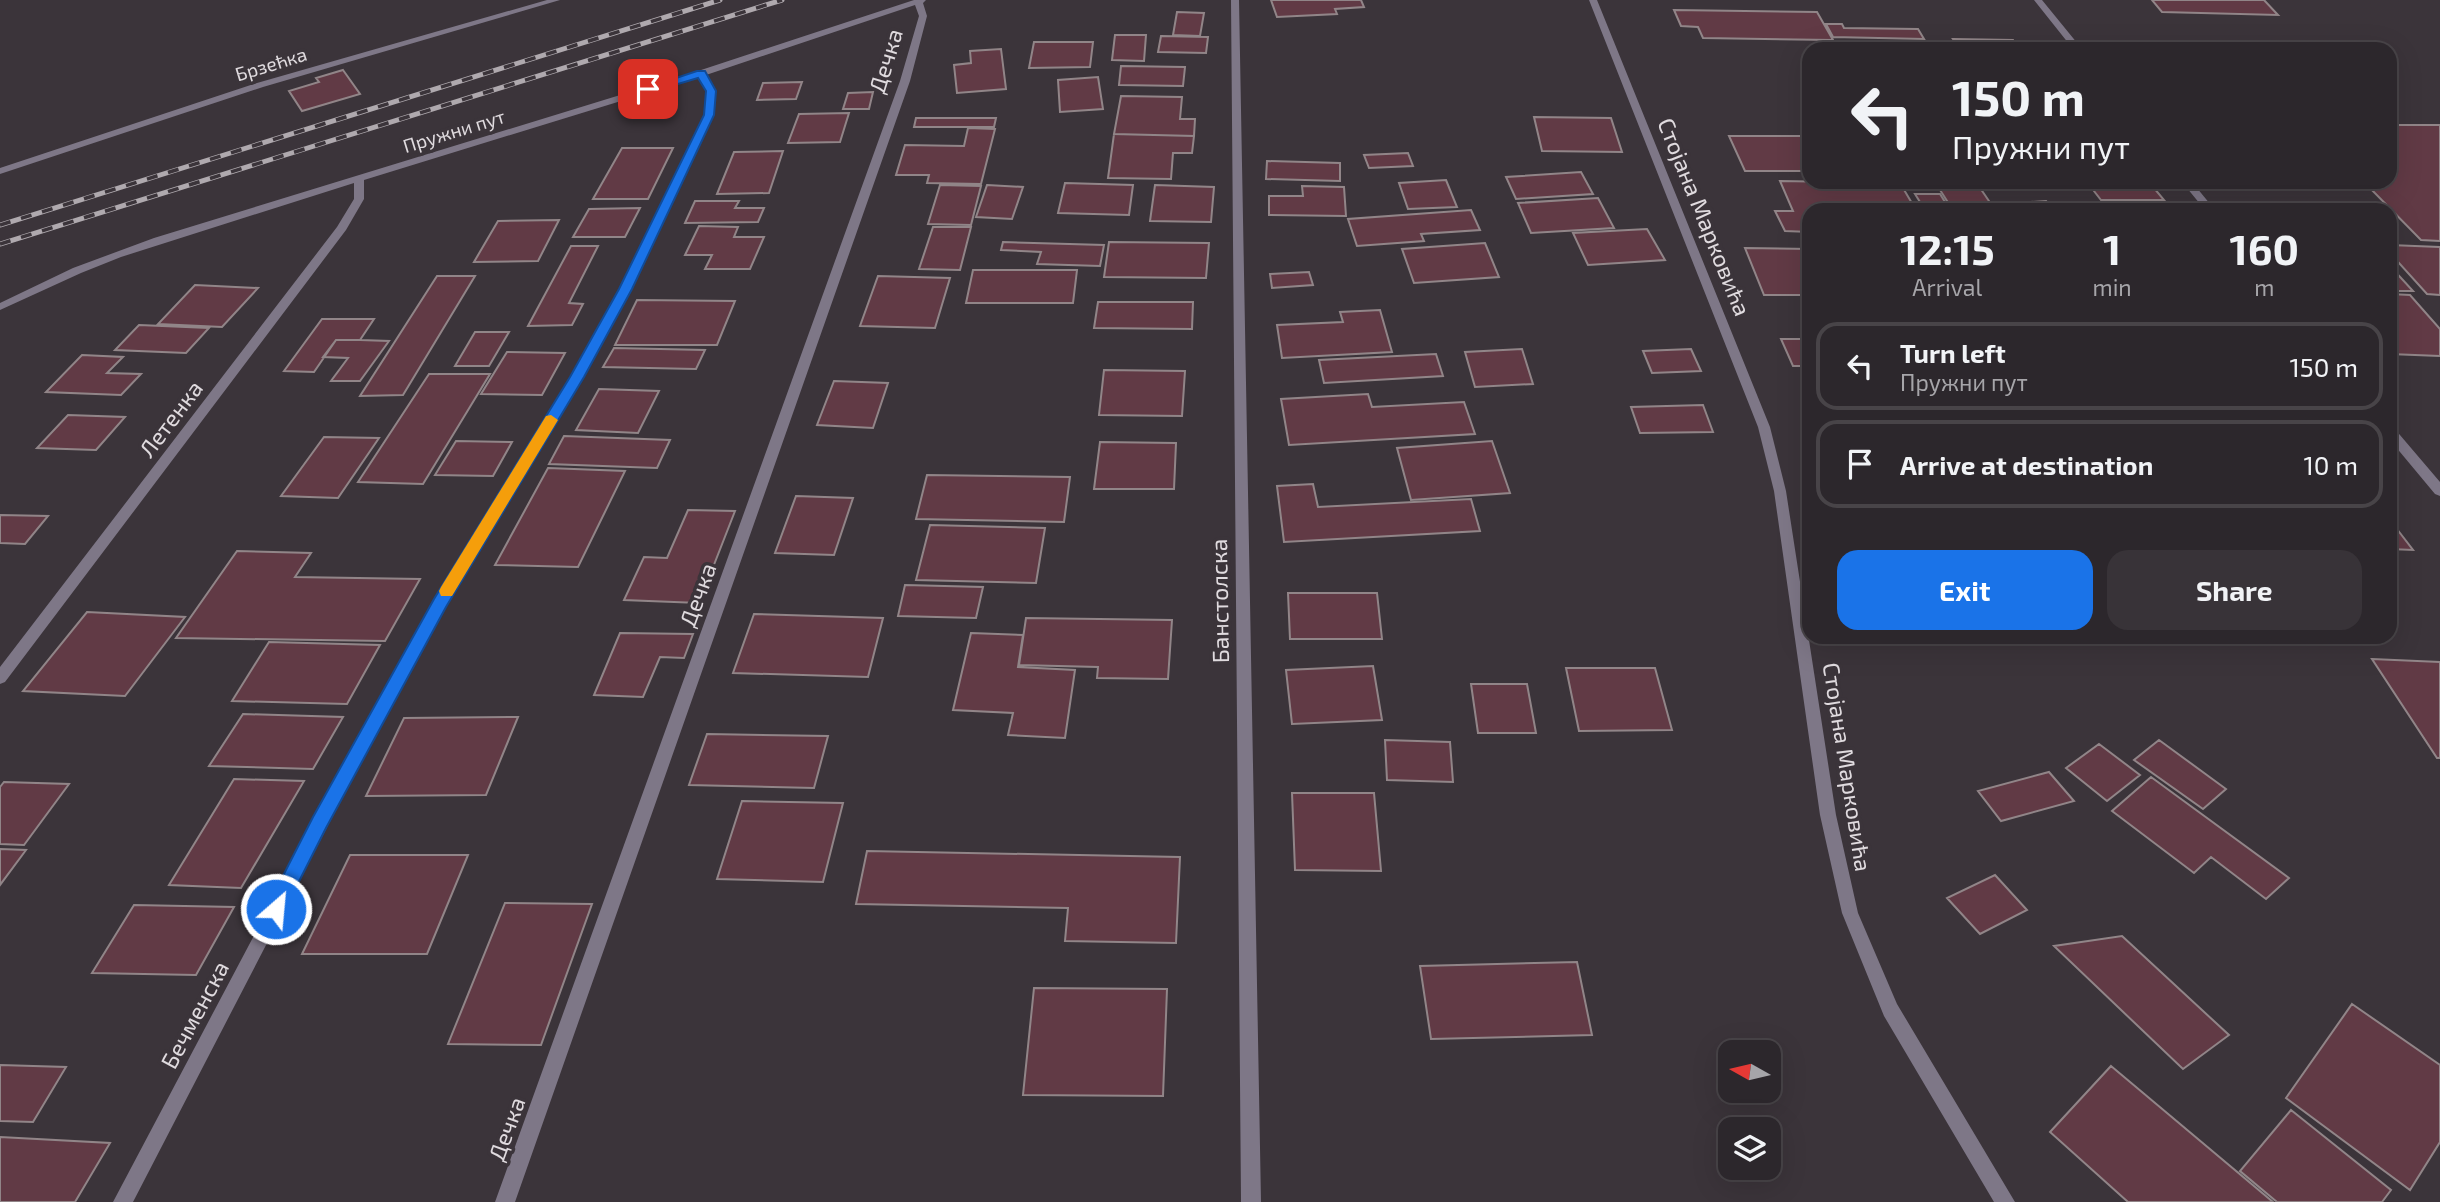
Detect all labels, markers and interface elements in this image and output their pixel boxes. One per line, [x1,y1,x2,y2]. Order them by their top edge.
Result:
street label: Дечка [862,25,908,96]
street label: Брзећка [232,42,310,85]
pin [618,59,678,119]
text: 150 m [1952,67,2085,126]
icon: arrive [629,70,667,108]
icon: left [1837,70,1928,161]
street label: Пружни пут [400,104,508,158]
street label: Стојана Марковића [1652,114,1757,320]
text: Пружни пут [1952,127,2130,165]
text: 12:15 [1900,223,1995,273]
text: 1 [2103,223,2121,273]
text: 160 [2230,223,2299,273]
text: Arrival [1912,273,1982,301]
text: min [2092,273,2132,301]
text: m [2254,273,2274,301]
text: Turn left [1900,337,2006,368]
icon: left [1841,347,1879,385]
text: 150 m [2289,351,2358,382]
text: Пружни пут [1900,368,2028,396]
street label: Летенка [132,374,208,462]
icon: arrive [1841,445,1879,483]
text: Arrive at destination [1900,449,2153,480]
text: 10 m [2303,449,2358,480]
street label: Банстолска [1204,539,1234,663]
button: Exit [1837,550,2093,630]
button: Share [2107,550,2362,630]
street label: Дечка [673,559,721,630]
street label: Стојана Марковића [1818,660,1878,873]
position arrow [239,872,313,946]
street label: Бечменска [154,956,234,1073]
north arrow [1718,1040,1782,1102]
map controls [1718,1040,1781,1180]
street label: Дечка [482,1093,530,1164]
button: layers [1718,1117,1781,1180]

